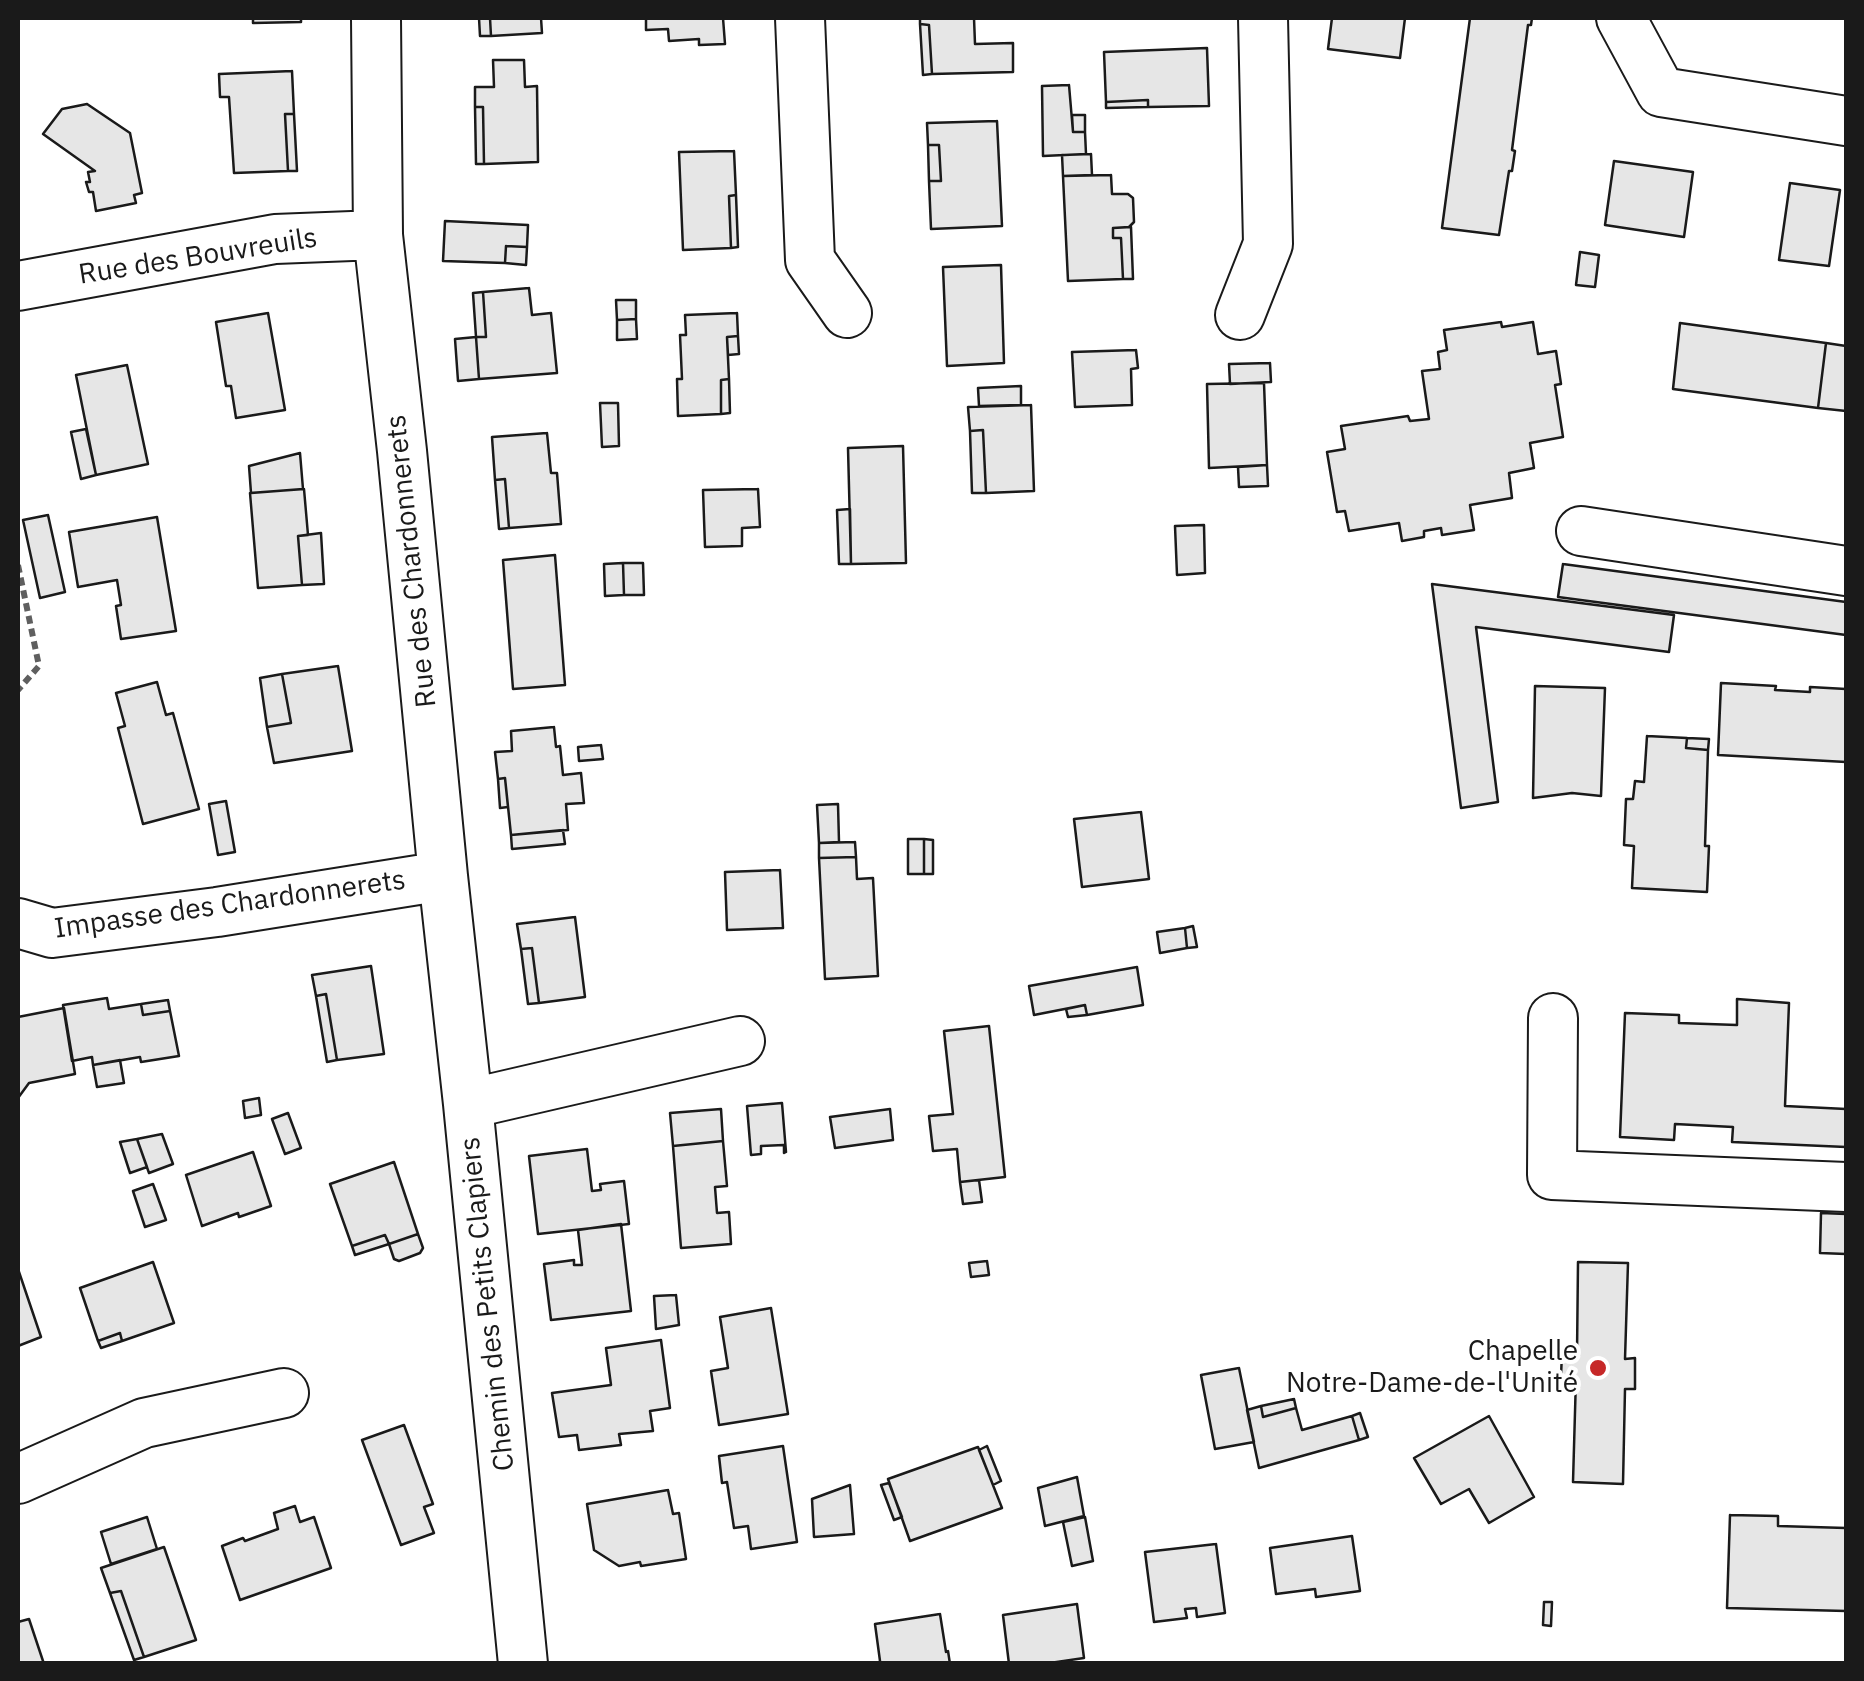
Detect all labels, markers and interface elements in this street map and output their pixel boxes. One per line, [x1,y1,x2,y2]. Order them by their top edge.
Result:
street label: Rue des Bouvreuils [76,222,320,292]
street label: Rue des Chardonnerets [380,413,444,709]
street label: Impasse des Chardonnerets [52,864,408,946]
street label: Chemin des Petits Clapiers [454,1135,522,1473]
place label: Chapelle Notre-Dame-de-l'Unité [1286,1335,1578,1401]
marker: Chapelle Notre-Dame-de-l'Unité [1587,1357,1609,1379]

